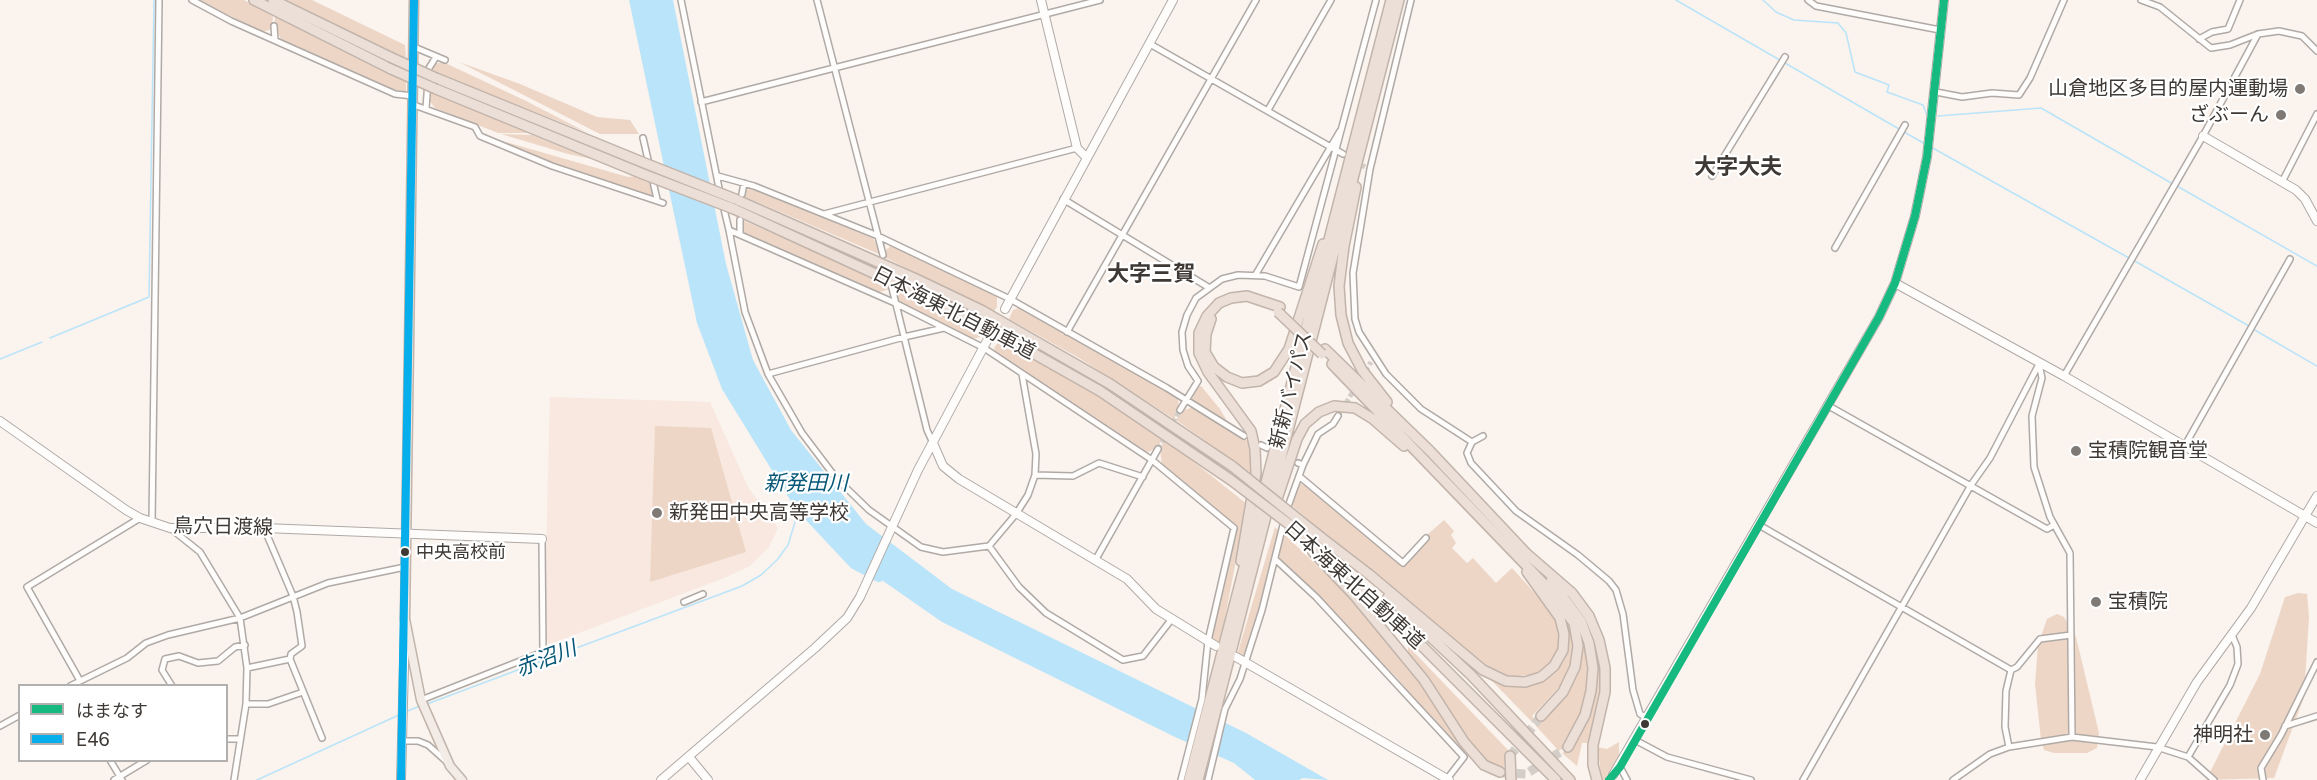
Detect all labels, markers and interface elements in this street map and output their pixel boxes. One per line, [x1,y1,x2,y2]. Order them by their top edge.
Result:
place label: 山倉地区多目的屋内運動場 [2048,77,2288,101]
marker: 山倉地区多目的屋内運動場 [2293,82,2307,96]
place label: ざぶーん [2189,103,2269,127]
marker: ざぶーん [2274,108,2288,122]
district label: 大字大夫 [1694,154,1782,180]
street label: 日本海東北自動車道 [868,261,1040,365]
district label: 大字三賀 [1107,261,1195,287]
street label: 新新バイパス [1265,329,1317,451]
place label: 宝積院観音堂 [2088,439,2208,463]
marker: 宝積院観音堂 [2069,444,2083,458]
water label: 新発田川 [764,471,848,497]
place label: 新発田中央高等学校 [669,501,849,525]
marker: 新発田中央高等学校 [650,506,664,520]
street label: 鳥穴日渡線 [173,514,273,540]
street label: 日本海東北自動車道 [1279,516,1429,654]
place label: 中央高校前 [416,541,506,563]
marker: 中央高校前 [399,546,411,558]
place label: 宝積院 [2108,590,2168,614]
marker: 宝積院 [2089,595,2103,609]
water label: 赤沼川 [512,636,580,682]
legend [18,684,228,762]
text: はまなす [76,700,148,721]
unlabelled marker [1639,718,1651,730]
place label: 神明社 [2193,723,2253,747]
marker: 神明社 [2258,728,2272,742]
text: E46 [76,729,110,750]

